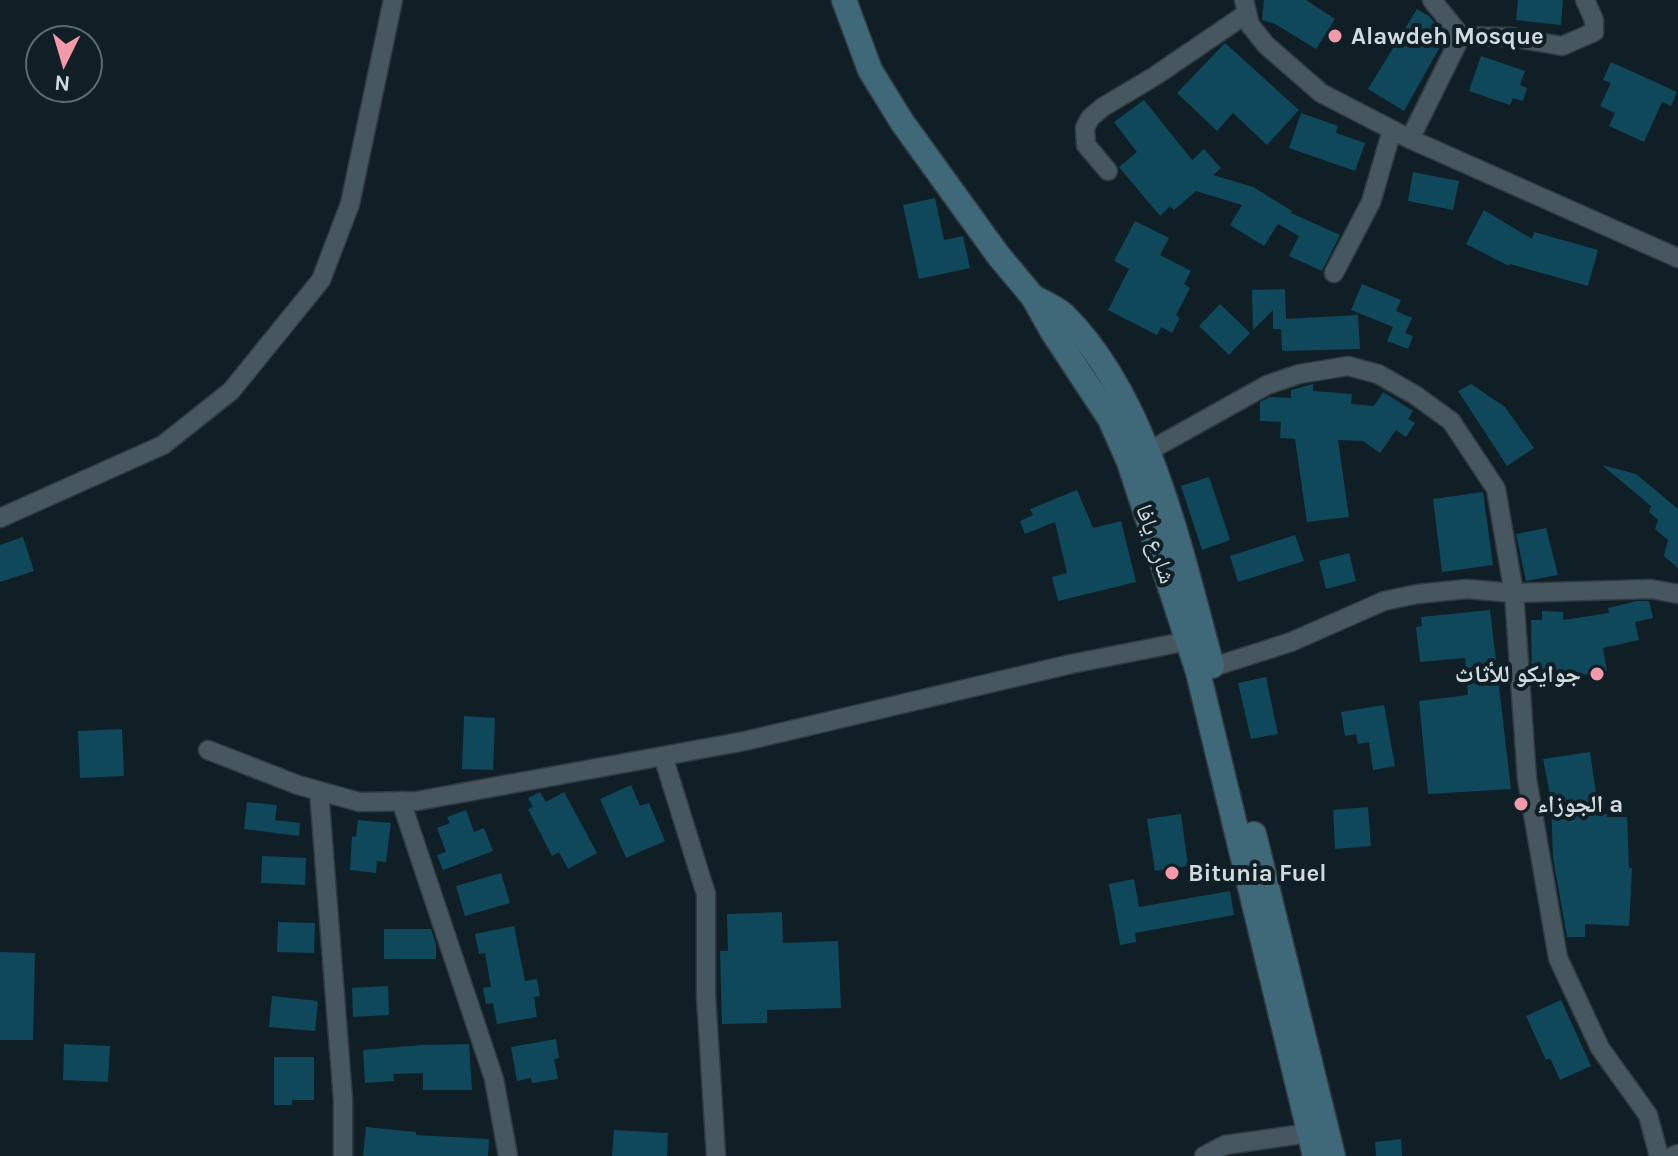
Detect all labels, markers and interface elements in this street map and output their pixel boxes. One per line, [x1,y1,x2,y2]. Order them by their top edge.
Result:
place label: Alawdeh Mosque [1351,22,1544,50]
north arrow [24,24,104,104]
marker: Alawdeh Mosque [1326,27,1344,45]
text: N [53,69,71,97]
street label: شارع يافا [1129,501,1182,588]
place label: جوايكو للأثاث [1455,660,1581,688]
marker: جوايكو للأثاث [1588,665,1606,683]
place label: الجوزاء a [1537,790,1623,818]
marker: الجوزاء a [1512,795,1530,813]
place label: Bitunia Fuel [1188,859,1327,887]
marker: Bitunia Fuel [1163,864,1181,882]

